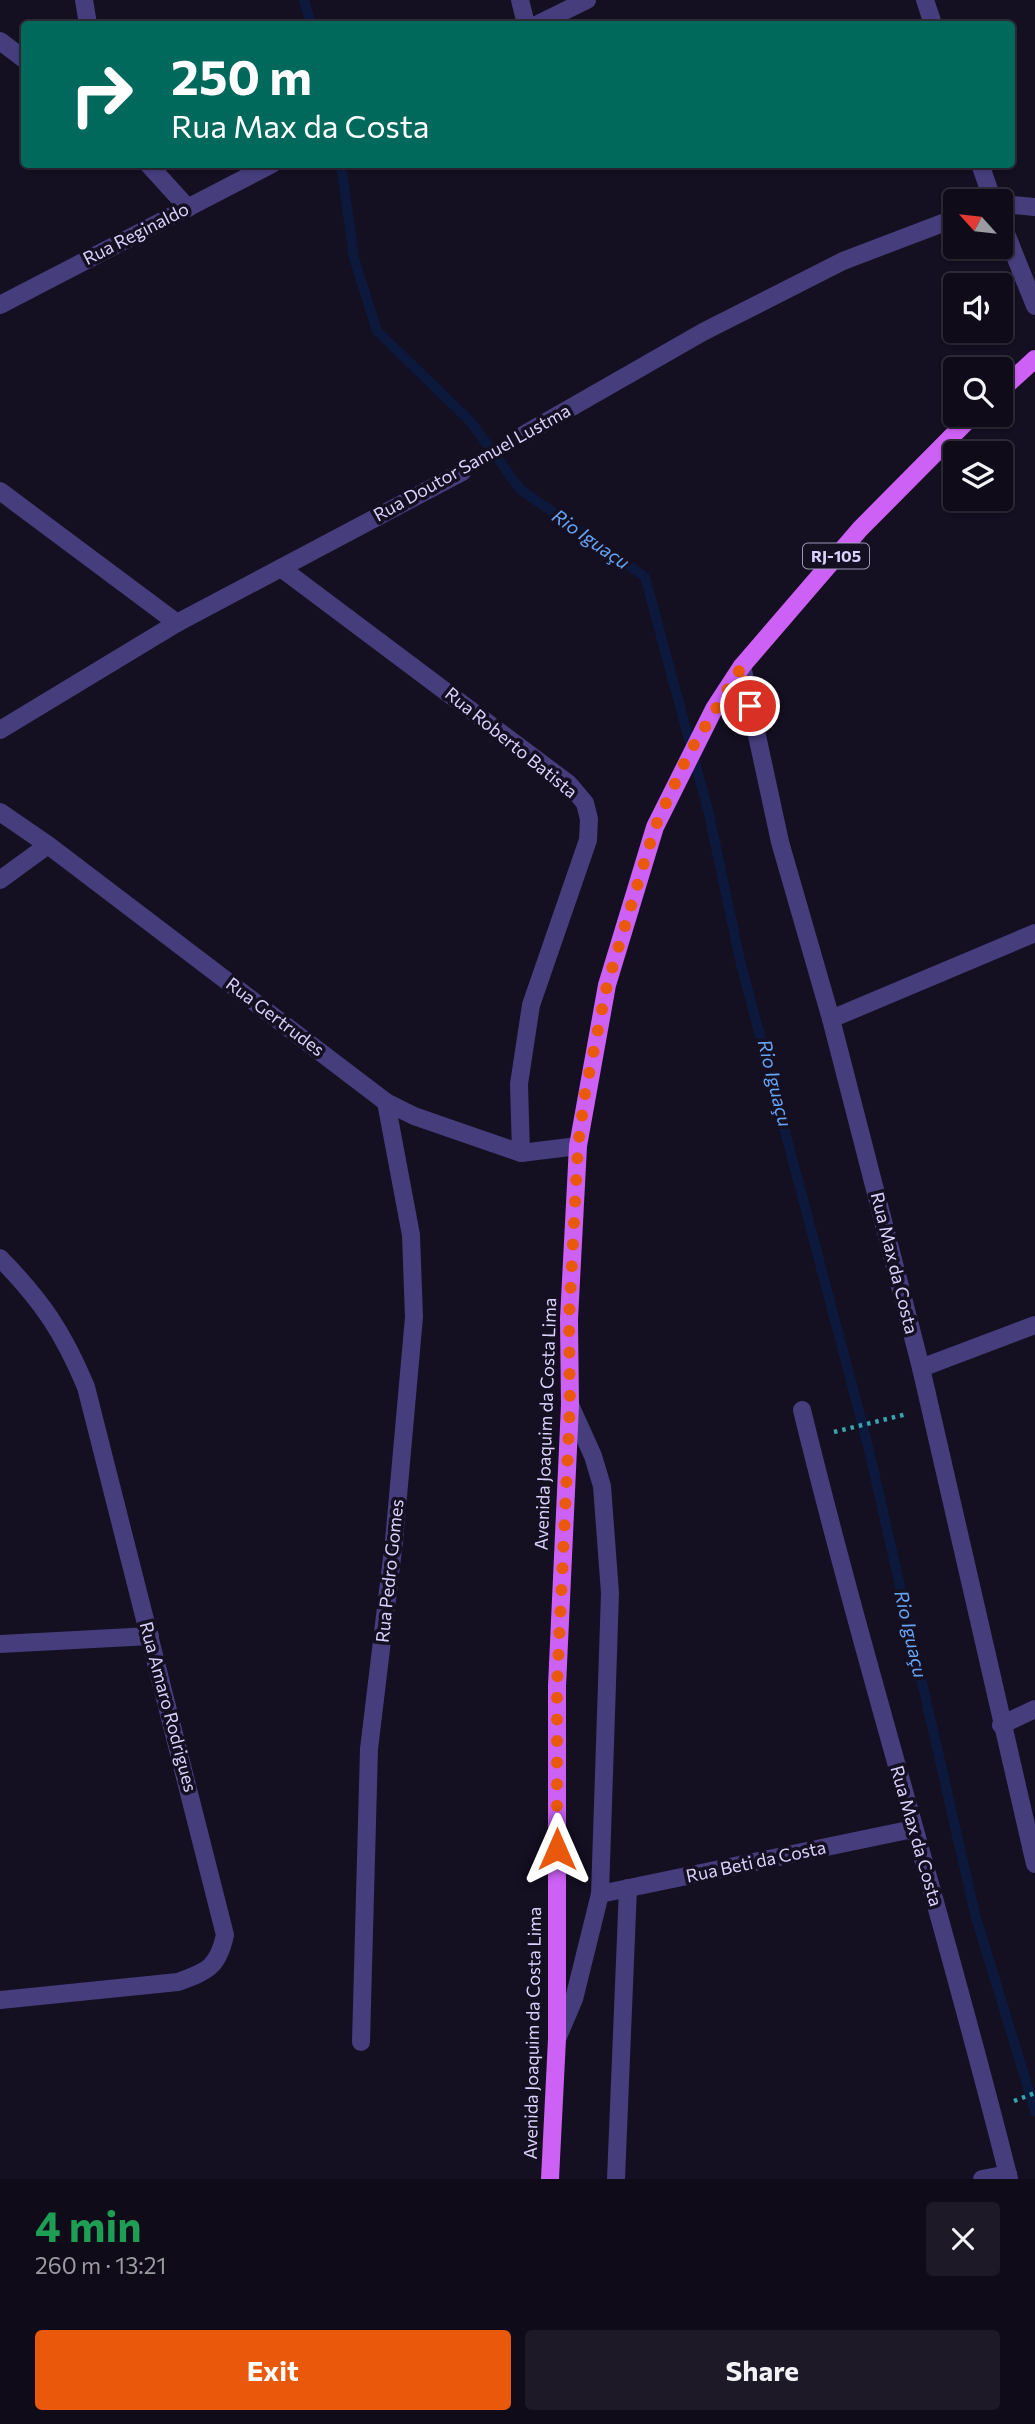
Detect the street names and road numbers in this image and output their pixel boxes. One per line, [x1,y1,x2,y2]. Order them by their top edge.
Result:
street label: Rua Reginaldo [79,197,192,269]
street label: Rua Doutor Samuel Lustma [369,399,574,526]
road number: RJ-105 [803,544,869,568]
street label: Rua Roberto Batista [441,682,582,802]
street label: Rua Gertrudes [222,972,329,1060]
street label: Rua Max da Costa [867,1190,923,1336]
street label: Avenida Joaquim da Costa Lima [530,1297,560,1551]
street label: Rua Pedro Gomes [371,1498,407,1644]
street label: Rua Amaro Rodrigues [136,1619,202,1794]
street label: Rua Max da Costa [886,1763,948,1909]
street label: Rua Beti da Costa [684,1835,828,1887]
street label: Avenida Joaquim da Costa Lima [519,1906,545,2160]

